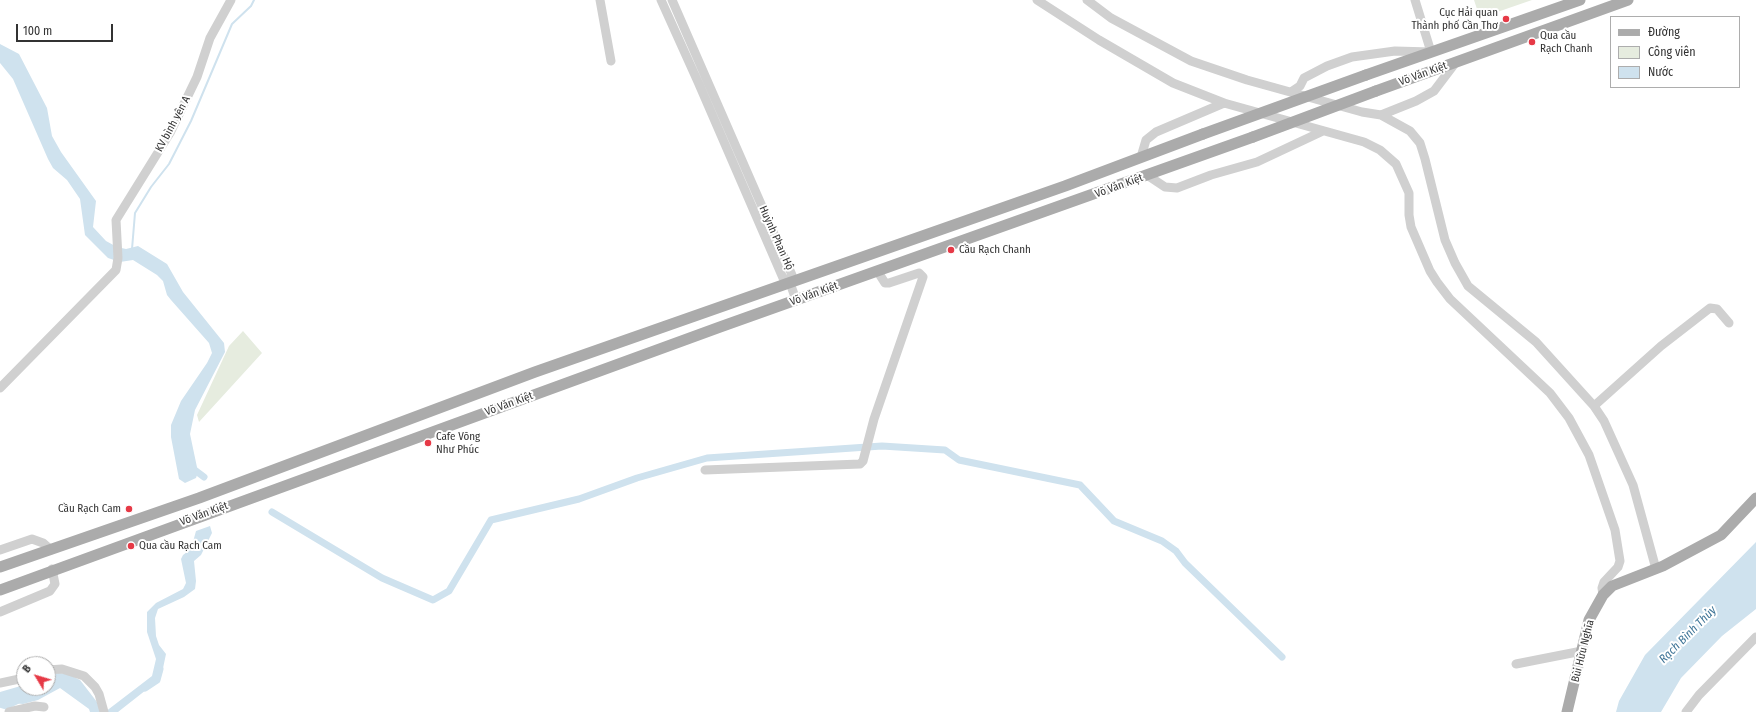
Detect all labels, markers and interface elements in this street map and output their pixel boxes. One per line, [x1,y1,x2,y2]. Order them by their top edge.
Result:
place label: Cục Hải quan Thành phố Cần Thơ [1411,6,1498,32]
marker: Cục Hải quan Thành phố Cần Thơ [1501,14,1511,24]
scale bar [18,16,115,42]
legend [1610,16,1740,88]
text: 100 m [23,24,52,38]
text: Đường [1648,25,1680,39]
place label: Qua cầu Rạch Chanh [1540,29,1593,55]
marker: Qua cầu Rạch Chanh [1527,37,1537,47]
text: Công viên [1648,45,1696,59]
street label: Võ Văn Kiệt [1397,59,1449,89]
text: Nước [1648,65,1673,79]
street label: KV bình yên A [153,94,193,154]
street label: Võ Văn Kiệt [1093,171,1145,201]
street label: Huỳnh Phan Hộ [756,204,796,272]
place label: Cầu Rạch Chanh [959,243,1031,257]
marker: Cầu Rạch Chanh [946,245,956,255]
street label: Võ Văn Kiệt [788,279,840,309]
street label: Võ Văn Kiệt [483,389,535,419]
place label: Cafe Võng Như Phúc [436,430,480,456]
marker: Cafe Võng Như Phúc [423,438,433,448]
street label: Võ Văn Kiệt [178,499,230,529]
place label: Cầu Rạch Cam [58,502,121,516]
marker: Cầu Rạch Cam [124,504,134,514]
place label: Qua cầu Rạch Cam [139,539,222,553]
marker: Qua cầu Rạch Cam [126,541,136,551]
water label: Rạch Bình Thủy [1656,603,1720,667]
street label: Bùi Hữu Nghĩa [1569,618,1597,684]
north arrow [16,656,56,696]
text: B [20,662,34,675]

